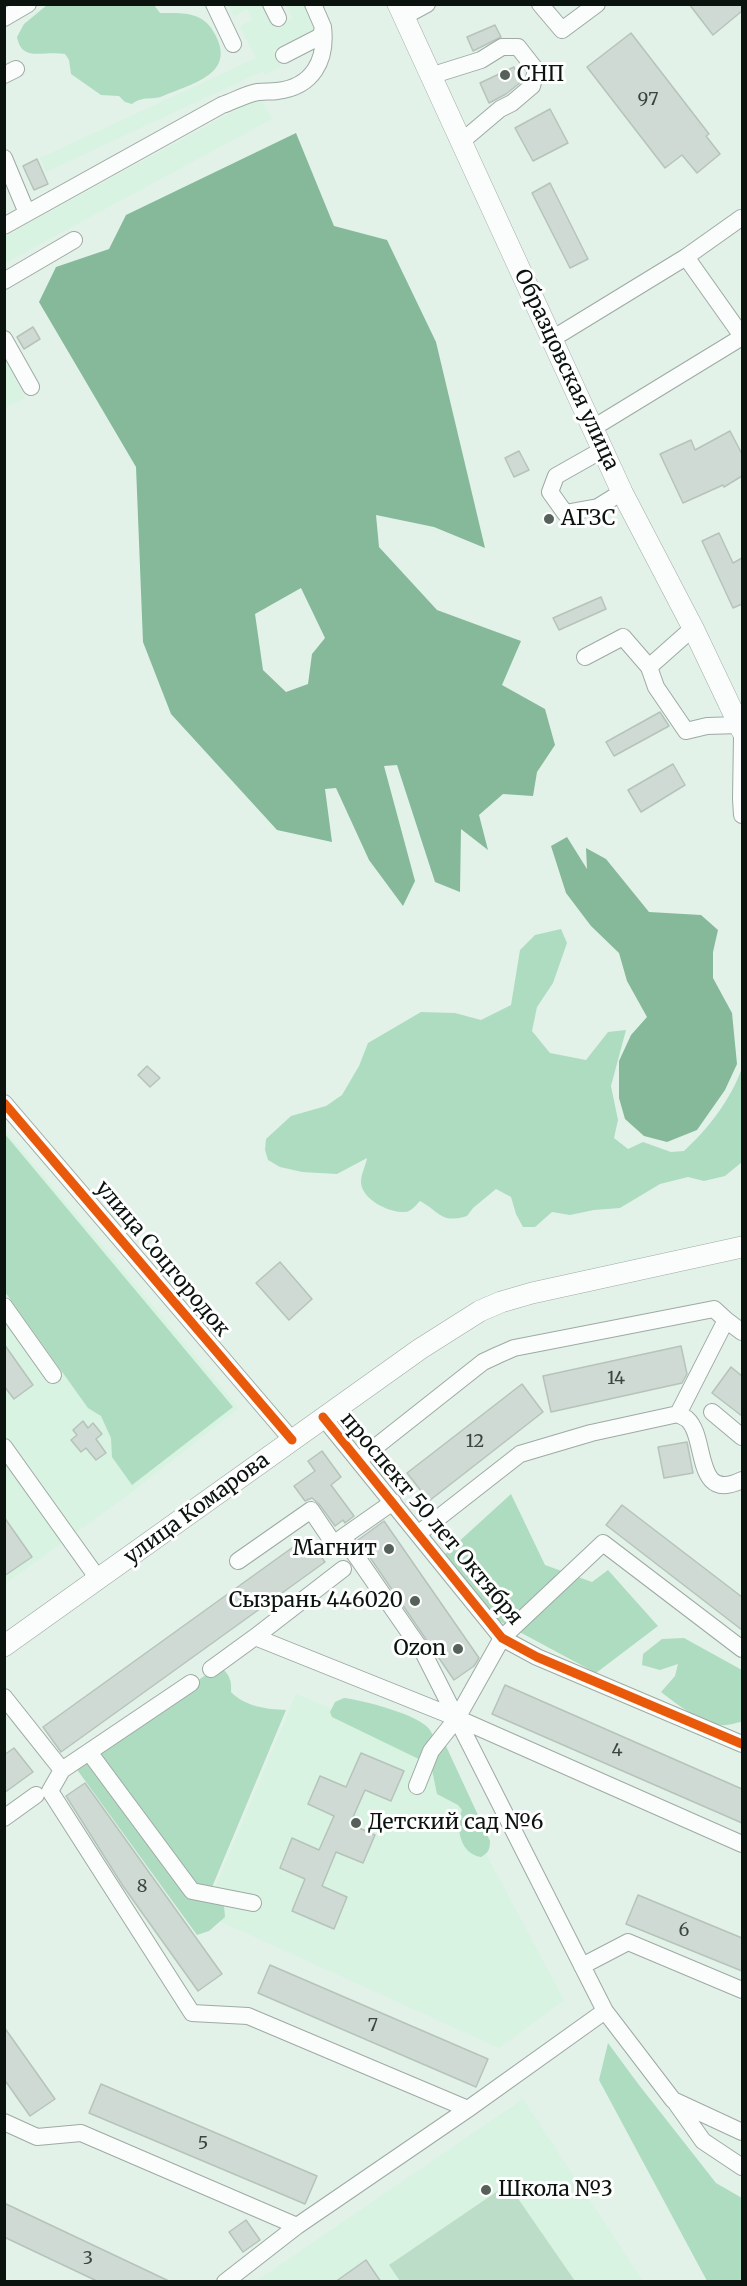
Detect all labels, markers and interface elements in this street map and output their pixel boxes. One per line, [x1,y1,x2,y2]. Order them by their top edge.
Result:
place label: СНП [517,62,564,88]
marker: СНП [498,68,512,82]
house number: 97 [638,89,658,111]
street label: Образцовская улица [508,265,624,475]
place label: АГЗС [561,506,616,532]
marker: АГЗС [542,512,556,526]
street label: улица Соцгородок [90,1176,234,1342]
house number: 14 [607,1368,625,1390]
street label: проспект 50 лет Октября [335,1408,527,1630]
house number: 12 [466,1431,484,1453]
street label: улица Комарова [120,1448,274,1570]
place label: Магнит [293,1536,377,1562]
marker: Магнит [382,1542,396,1556]
place label: Сызрань 446020 [229,1588,403,1614]
marker: Сызрань 446020 [408,1594,422,1608]
place label: Ozon [393,1636,446,1662]
marker: Ozon [451,1642,465,1656]
house number: 4 [611,1740,623,1762]
place label: Детский сад №6 [368,1810,543,1836]
marker: Детский сад №6 [349,1816,363,1830]
house number: 8 [137,1876,147,1898]
house number: 6 [679,1920,689,1942]
house number: 7 [368,2015,378,2037]
house number: 5 [198,2133,208,2155]
place label: Школа №3 [498,2177,613,2203]
marker: Школа №3 [479,2183,493,2197]
house number: 3 [83,2248,93,2270]

